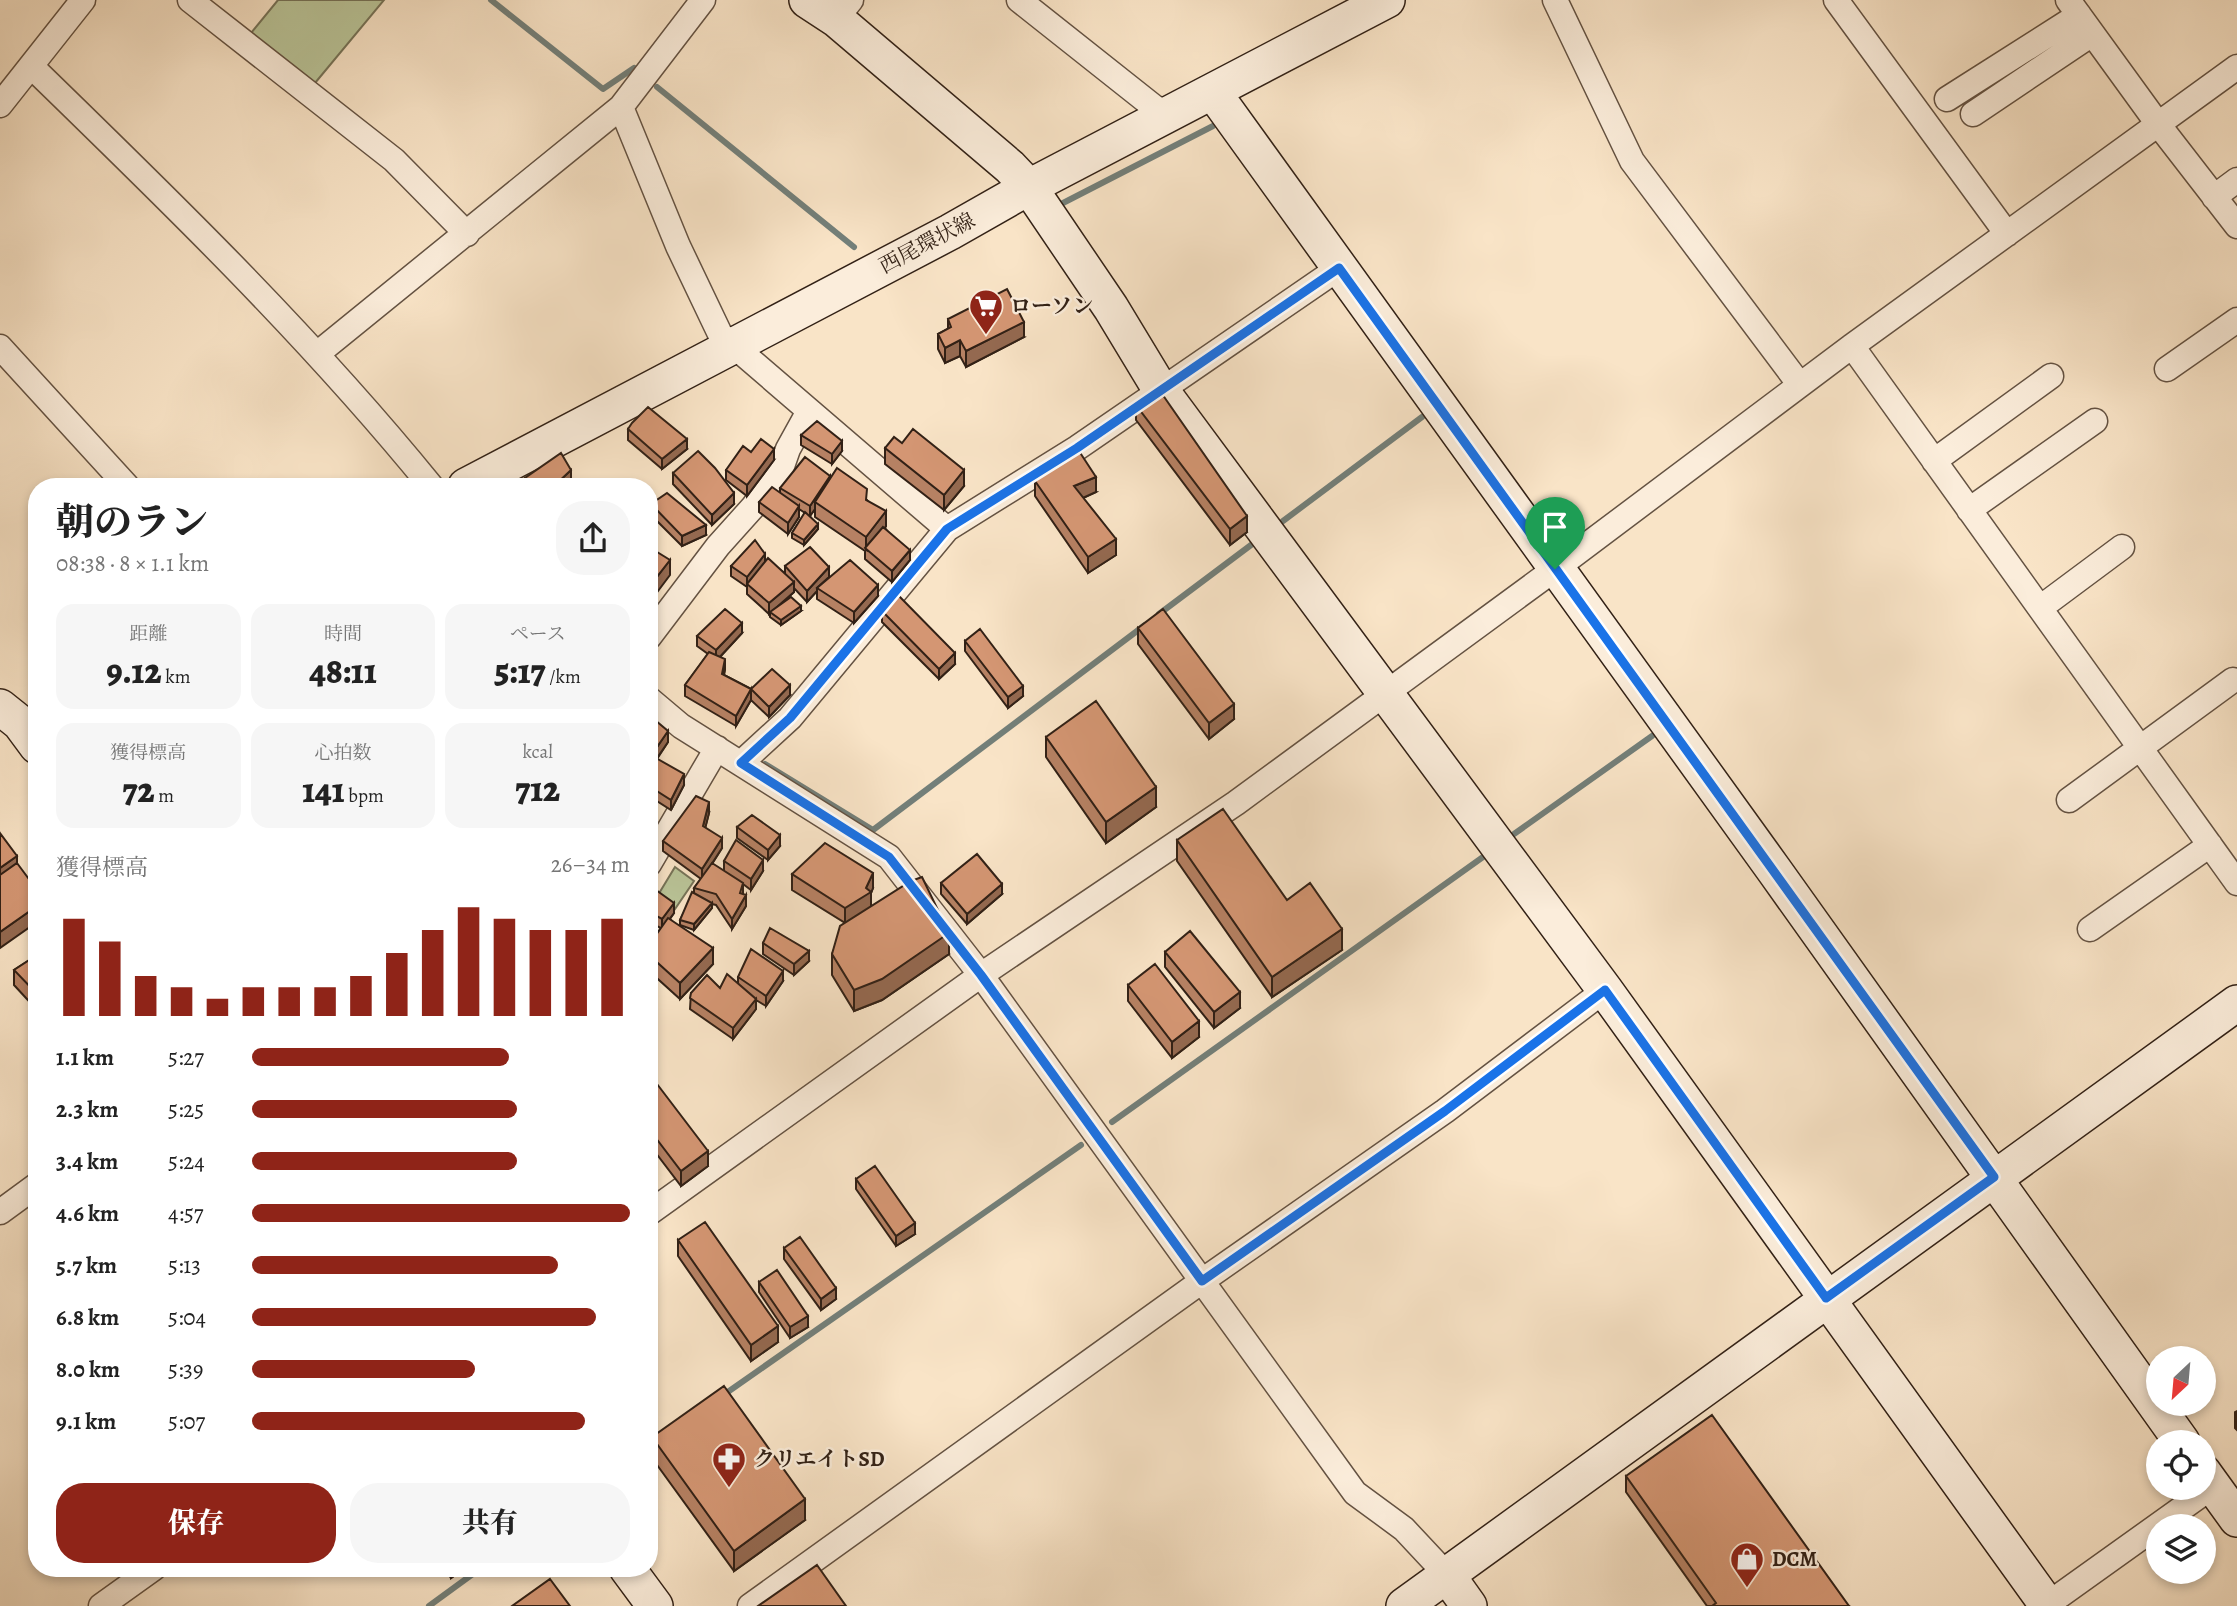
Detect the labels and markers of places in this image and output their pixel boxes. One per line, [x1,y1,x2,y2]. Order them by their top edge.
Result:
supermarket icon: ローソン [967,287,1005,336]
place label: ローソン [1010,292,1093,320]
pin [1525,497,1585,569]
pharmacy icon: クリエイトSD [710,1440,748,1489]
place label: クリエイトSD [754,1445,884,1473]
shop icon: DCM [1728,1540,1766,1589]
place label: DCM [1772,1545,1818,1573]

